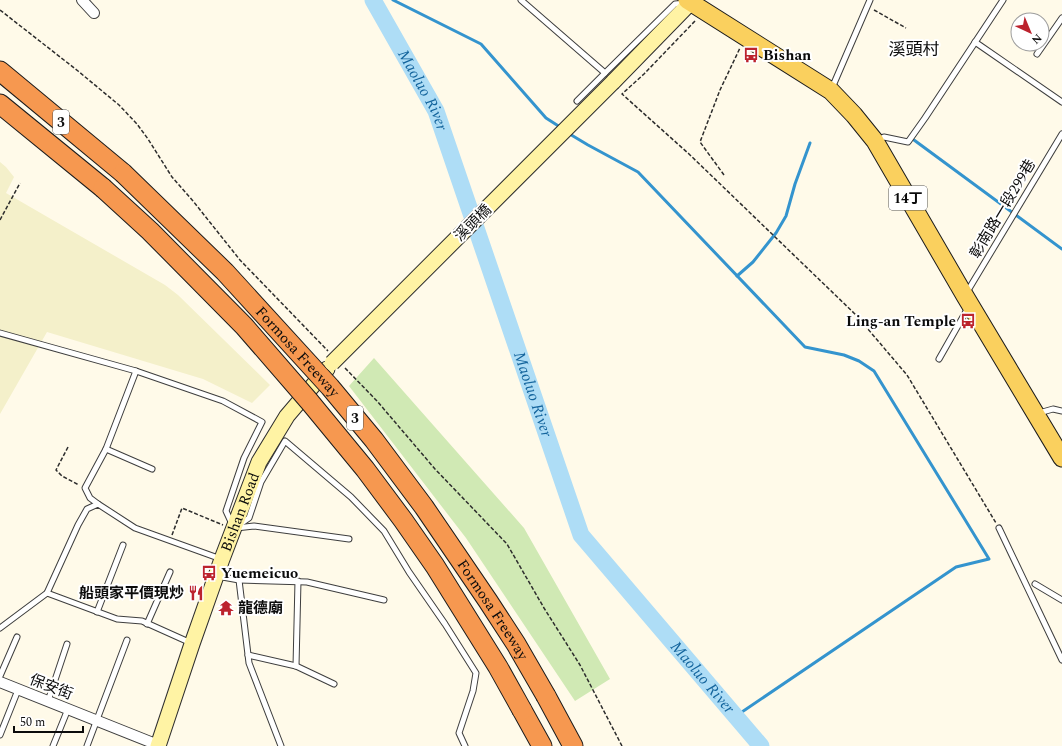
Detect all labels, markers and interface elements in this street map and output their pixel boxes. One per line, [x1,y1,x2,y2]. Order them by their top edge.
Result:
north arrow [1010,12,1050,52]
text: N [1027,30,1046,48]
district label: 溪頭村 [889,37,940,63]
place label: Bishan [763,44,811,67]
water label: Maoluo River [391,45,454,134]
bus stop icon: Bishan [742,46,760,64]
road number: 3 [53,110,69,134]
street label: 彰南路一段299巷 [964,155,1042,263]
road number: 14丁 [889,186,927,210]
street label: 溪頭橋 [449,199,497,247]
street label: Formosa Freeway [250,301,346,403]
place label: Ling-an Temple [846,310,956,333]
bus stop icon: Ling-an Temple [959,312,977,330]
water label: Maoluo River [507,348,559,441]
road number: 3 [347,406,363,430]
street label: Bishan Road [214,469,266,555]
street label: Formosa Freeway [451,555,535,665]
place label: Yuemeicuo [221,562,298,585]
bus stop icon: Yuemeicuo [200,564,218,582]
place label: 船頭家平價現炒 [79,582,184,605]
restaurant icon: 船頭家平價現炒 [187,584,205,602]
place label: 龍德廟 [238,597,283,620]
temple icon: 龍德廟 [217,599,235,617]
water label: Maoluo River [664,636,741,719]
street label: 保安街 [26,668,76,706]
scale bar [14,708,83,734]
text: 50 m [20,713,45,732]

